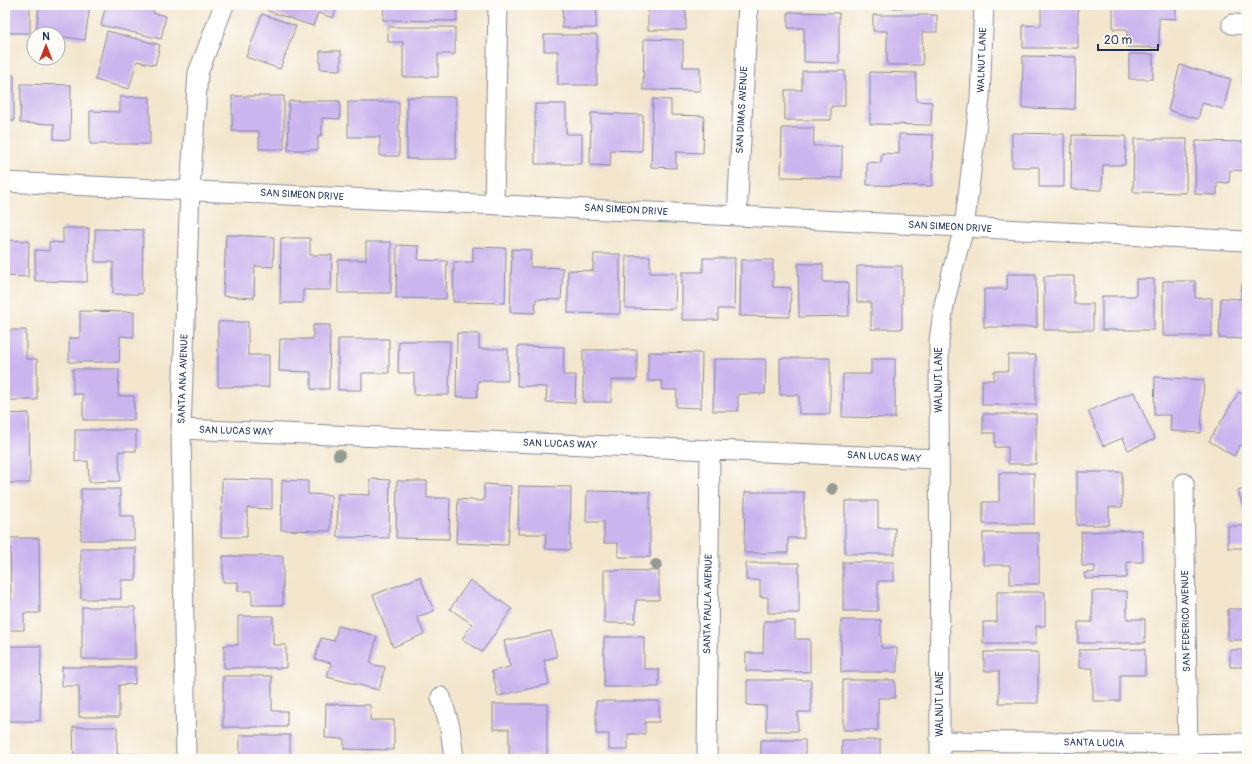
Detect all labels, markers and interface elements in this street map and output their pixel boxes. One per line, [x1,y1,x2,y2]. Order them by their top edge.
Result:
north arrow [26,26,66,66]
scale bar [1098,26,1158,52]
street label: WALNUT LANE [975,27,989,93]
text: N [42,30,50,43]
text: 20 m [1104,33,1133,48]
street label: SAN DIMAS AVENUE [734,66,750,154]
street label: SAN SIMEON DRIVE [260,187,344,203]
street label: SAN SIMEON DRIVE [584,202,668,218]
street label: SAN SIMEON DRIVE [908,219,992,235]
street label: SANTA ANA AVENUE [175,334,191,424]
street label: WALNUT LANE [933,347,945,413]
street label: SAN LUCAS WAY [199,424,274,438]
street label: SAN LUCAS WAY [523,437,598,451]
street label: SAN LUCAS WAY [847,449,922,465]
street label: SANTA PAULA AVENUE [701,554,715,654]
street label: SAN FEDERICO AVENUE [1179,570,1193,672]
street label: WALNUT LANE [934,671,946,737]
street label: SANTA LUCIA [1064,736,1125,750]

